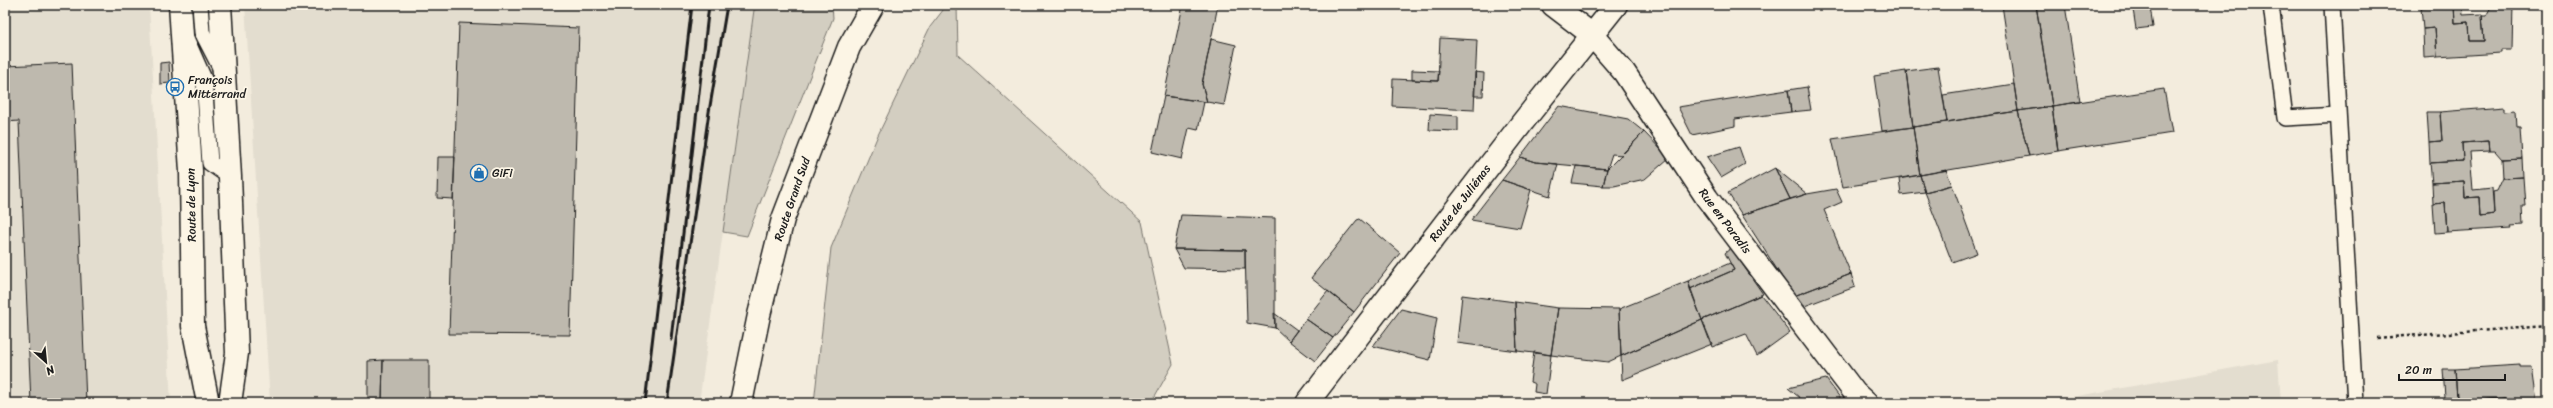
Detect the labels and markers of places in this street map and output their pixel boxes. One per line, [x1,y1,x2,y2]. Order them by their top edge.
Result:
place label: François Mitterrand [188,69,248,105]
bus stop icon: François Mitterrand [165,77,185,97]
place label: GiFi [492,162,513,184]
shop icon: GiFi [469,163,489,183]

